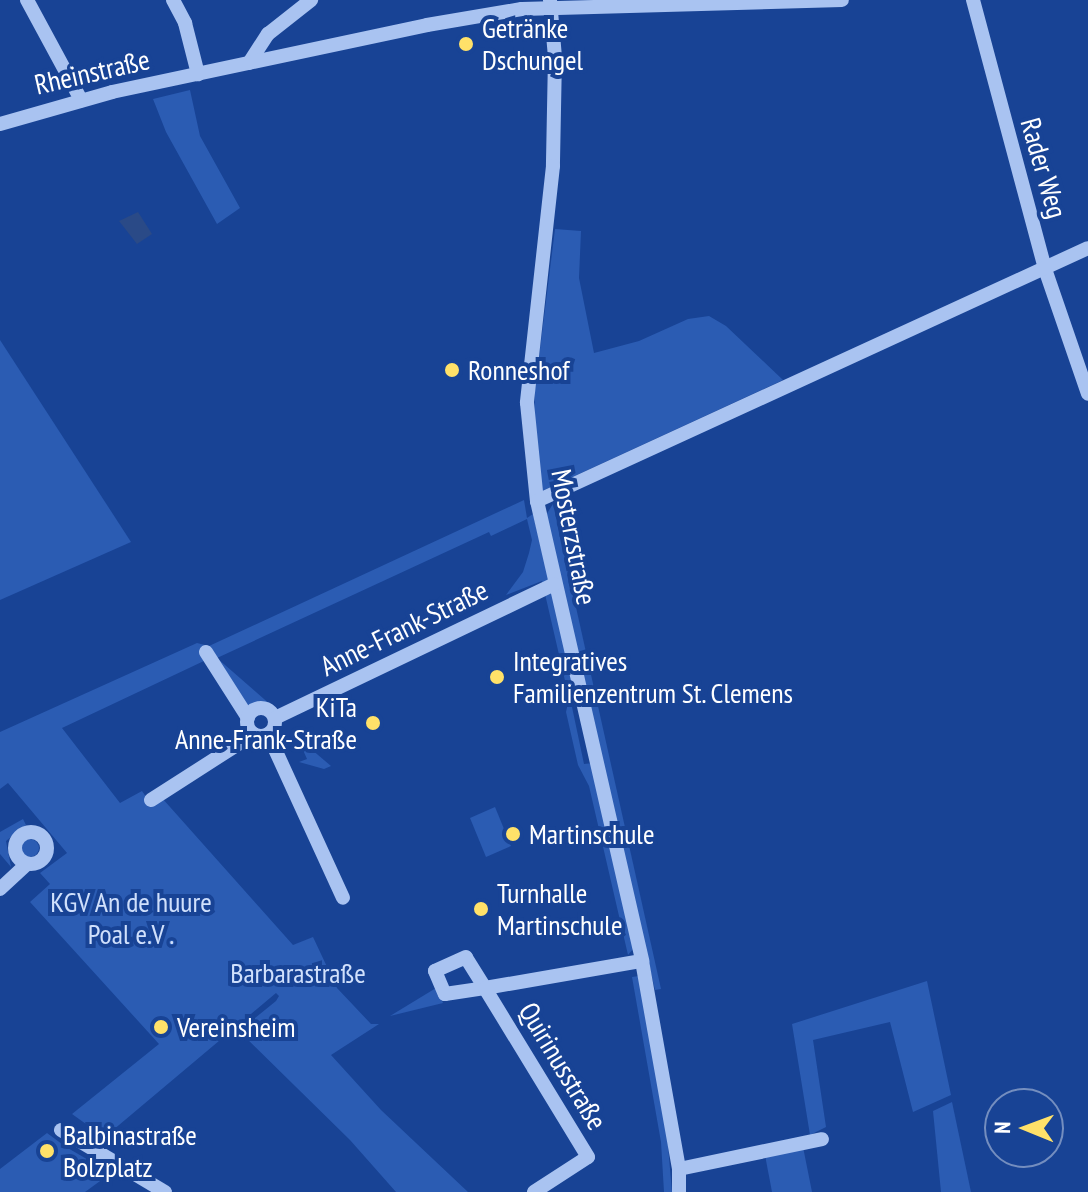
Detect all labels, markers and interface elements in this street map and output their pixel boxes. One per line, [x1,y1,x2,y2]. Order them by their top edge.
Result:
place label: Getränke Dschungel [482,11,583,77]
marker: Getränke Dschungel [457,35,475,53]
street label: Rheinstraße [31,42,153,102]
street label: Rader Weg [1014,114,1074,222]
place label: Ronneshof [468,353,569,387]
marker: Ronneshof [443,361,461,379]
street label: Mosterzstraße [544,466,604,608]
street label: Anne-Frank-Straße [315,573,493,683]
place label: Integratives Familienzentrum St. Clemens [513,644,795,710]
marker: Integratives Familienzentrum St. Clemens [488,668,506,686]
place label: KiTa Anne-Frank-Straße [175,690,357,756]
marker: KiTa Anne-Frank-Straße [364,714,382,732]
place label: Martinschule [529,817,654,851]
marker: Martinschule [504,825,522,843]
place label: Turnhalle Martinschule [497,876,622,942]
park label: KGV An de huure Poal e.V . [50,885,212,951]
marker: Turnhalle Martinschule [472,900,490,918]
park label: Barbarastraße [230,956,366,990]
street label: Quirinusstraße [512,996,614,1136]
place label: Vereinsheim [177,1010,295,1044]
marker: Vereinsheim [152,1018,170,1036]
north arrow [984,1088,1064,1168]
place label: Balbinastraße Bolzplatz [63,1118,197,1184]
text: N [988,1121,1016,1134]
marker: Balbinastraße Bolzplatz [38,1142,56,1160]

